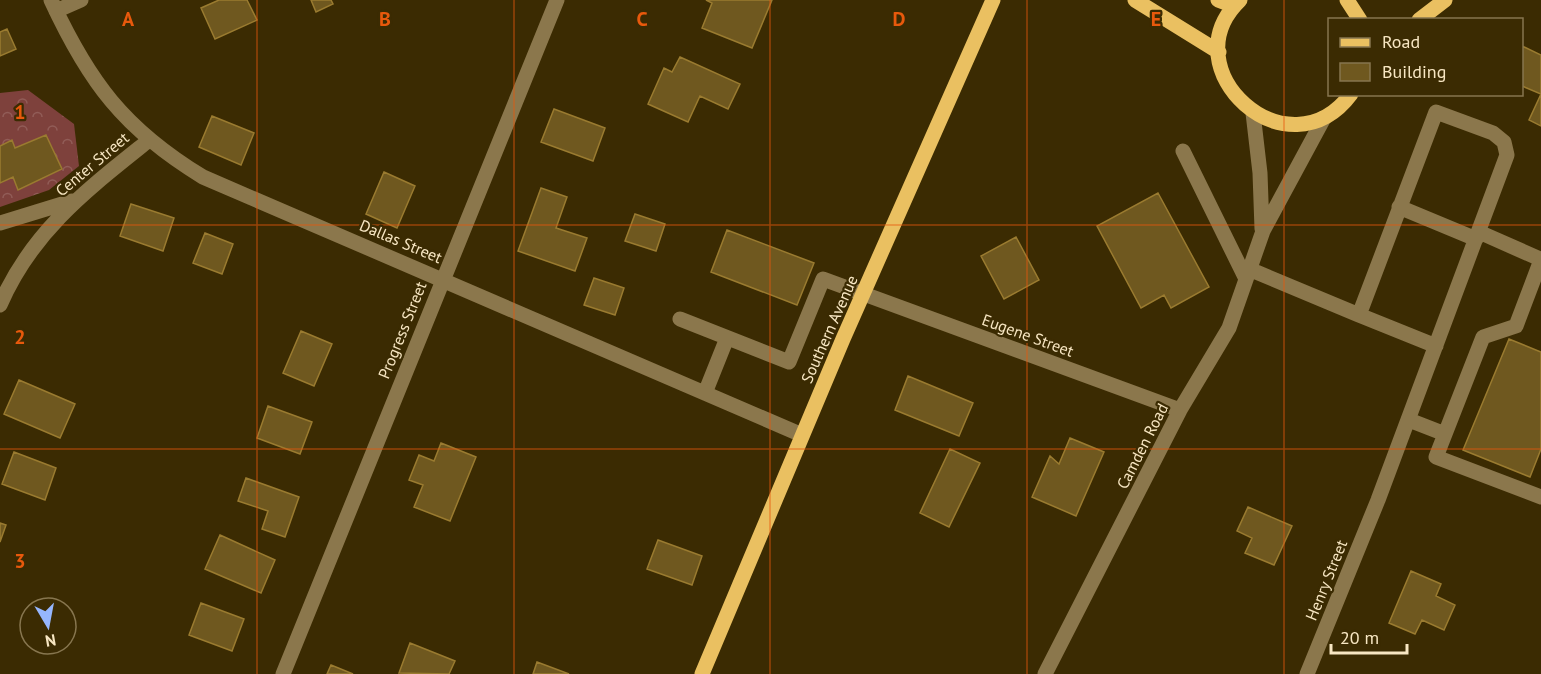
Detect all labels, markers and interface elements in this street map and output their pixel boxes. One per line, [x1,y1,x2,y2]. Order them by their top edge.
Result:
text: A [122,6,135,32]
text: B [379,6,391,32]
text: C [636,6,648,32]
text: D [893,6,906,32]
text: E [1151,6,1161,32]
legend [1328,18,1523,96]
text: Road [1382,30,1420,53]
text: Building [1382,60,1446,83]
text: 1 [14,99,26,125]
street label: Center Street [51,127,133,200]
street label: Dallas Street [357,215,446,268]
street label: Southern Avenue [796,272,862,386]
street label: Progress Street [373,278,431,382]
street label: Eugene Street [980,309,1077,361]
text: 2 [14,324,26,350]
street label: Camden Road [1112,400,1172,492]
street label: Henry Street [1301,536,1351,623]
text: 3 [14,548,26,574]
north arrow [18,596,78,656]
scale bar [1331,617,1408,655]
text: 20 m [1340,626,1379,649]
text: N [44,630,58,652]

